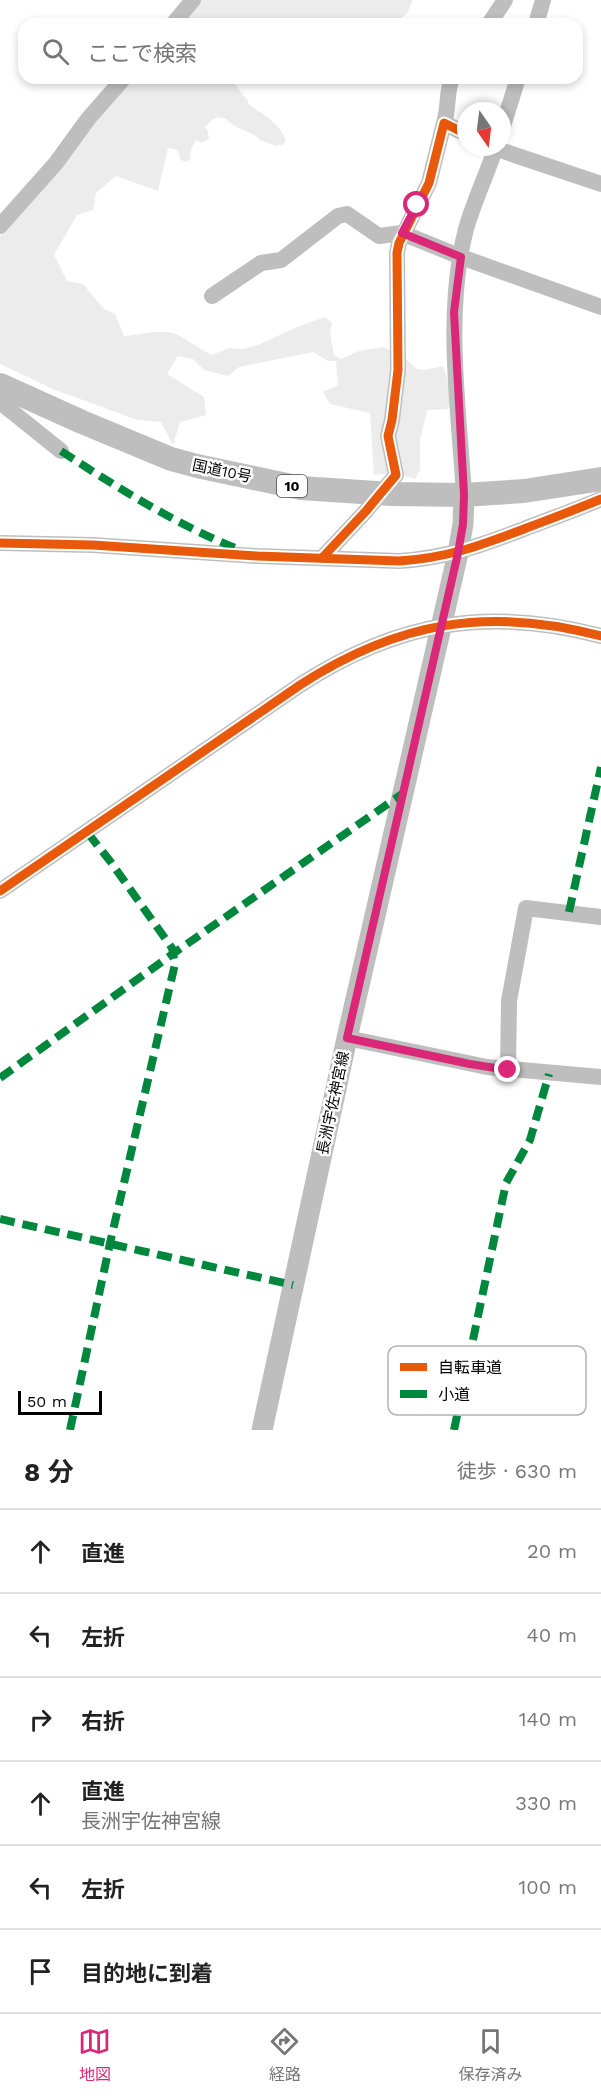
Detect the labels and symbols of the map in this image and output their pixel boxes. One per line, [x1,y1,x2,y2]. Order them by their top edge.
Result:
north arrow [457,102,511,156]
route start [403,191,429,217]
street label: 国道10号 [191,456,253,486]
road number: 10 [277,475,307,497]
street label: 長洲宇佐神宮線 [313,1050,353,1156]
route end [494,1056,520,1082]
legend [388,1346,586,1415]
text: 自転車道 [438,1358,502,1377]
text: 小道 [438,1385,470,1404]
scale bar [18,1388,102,1416]

